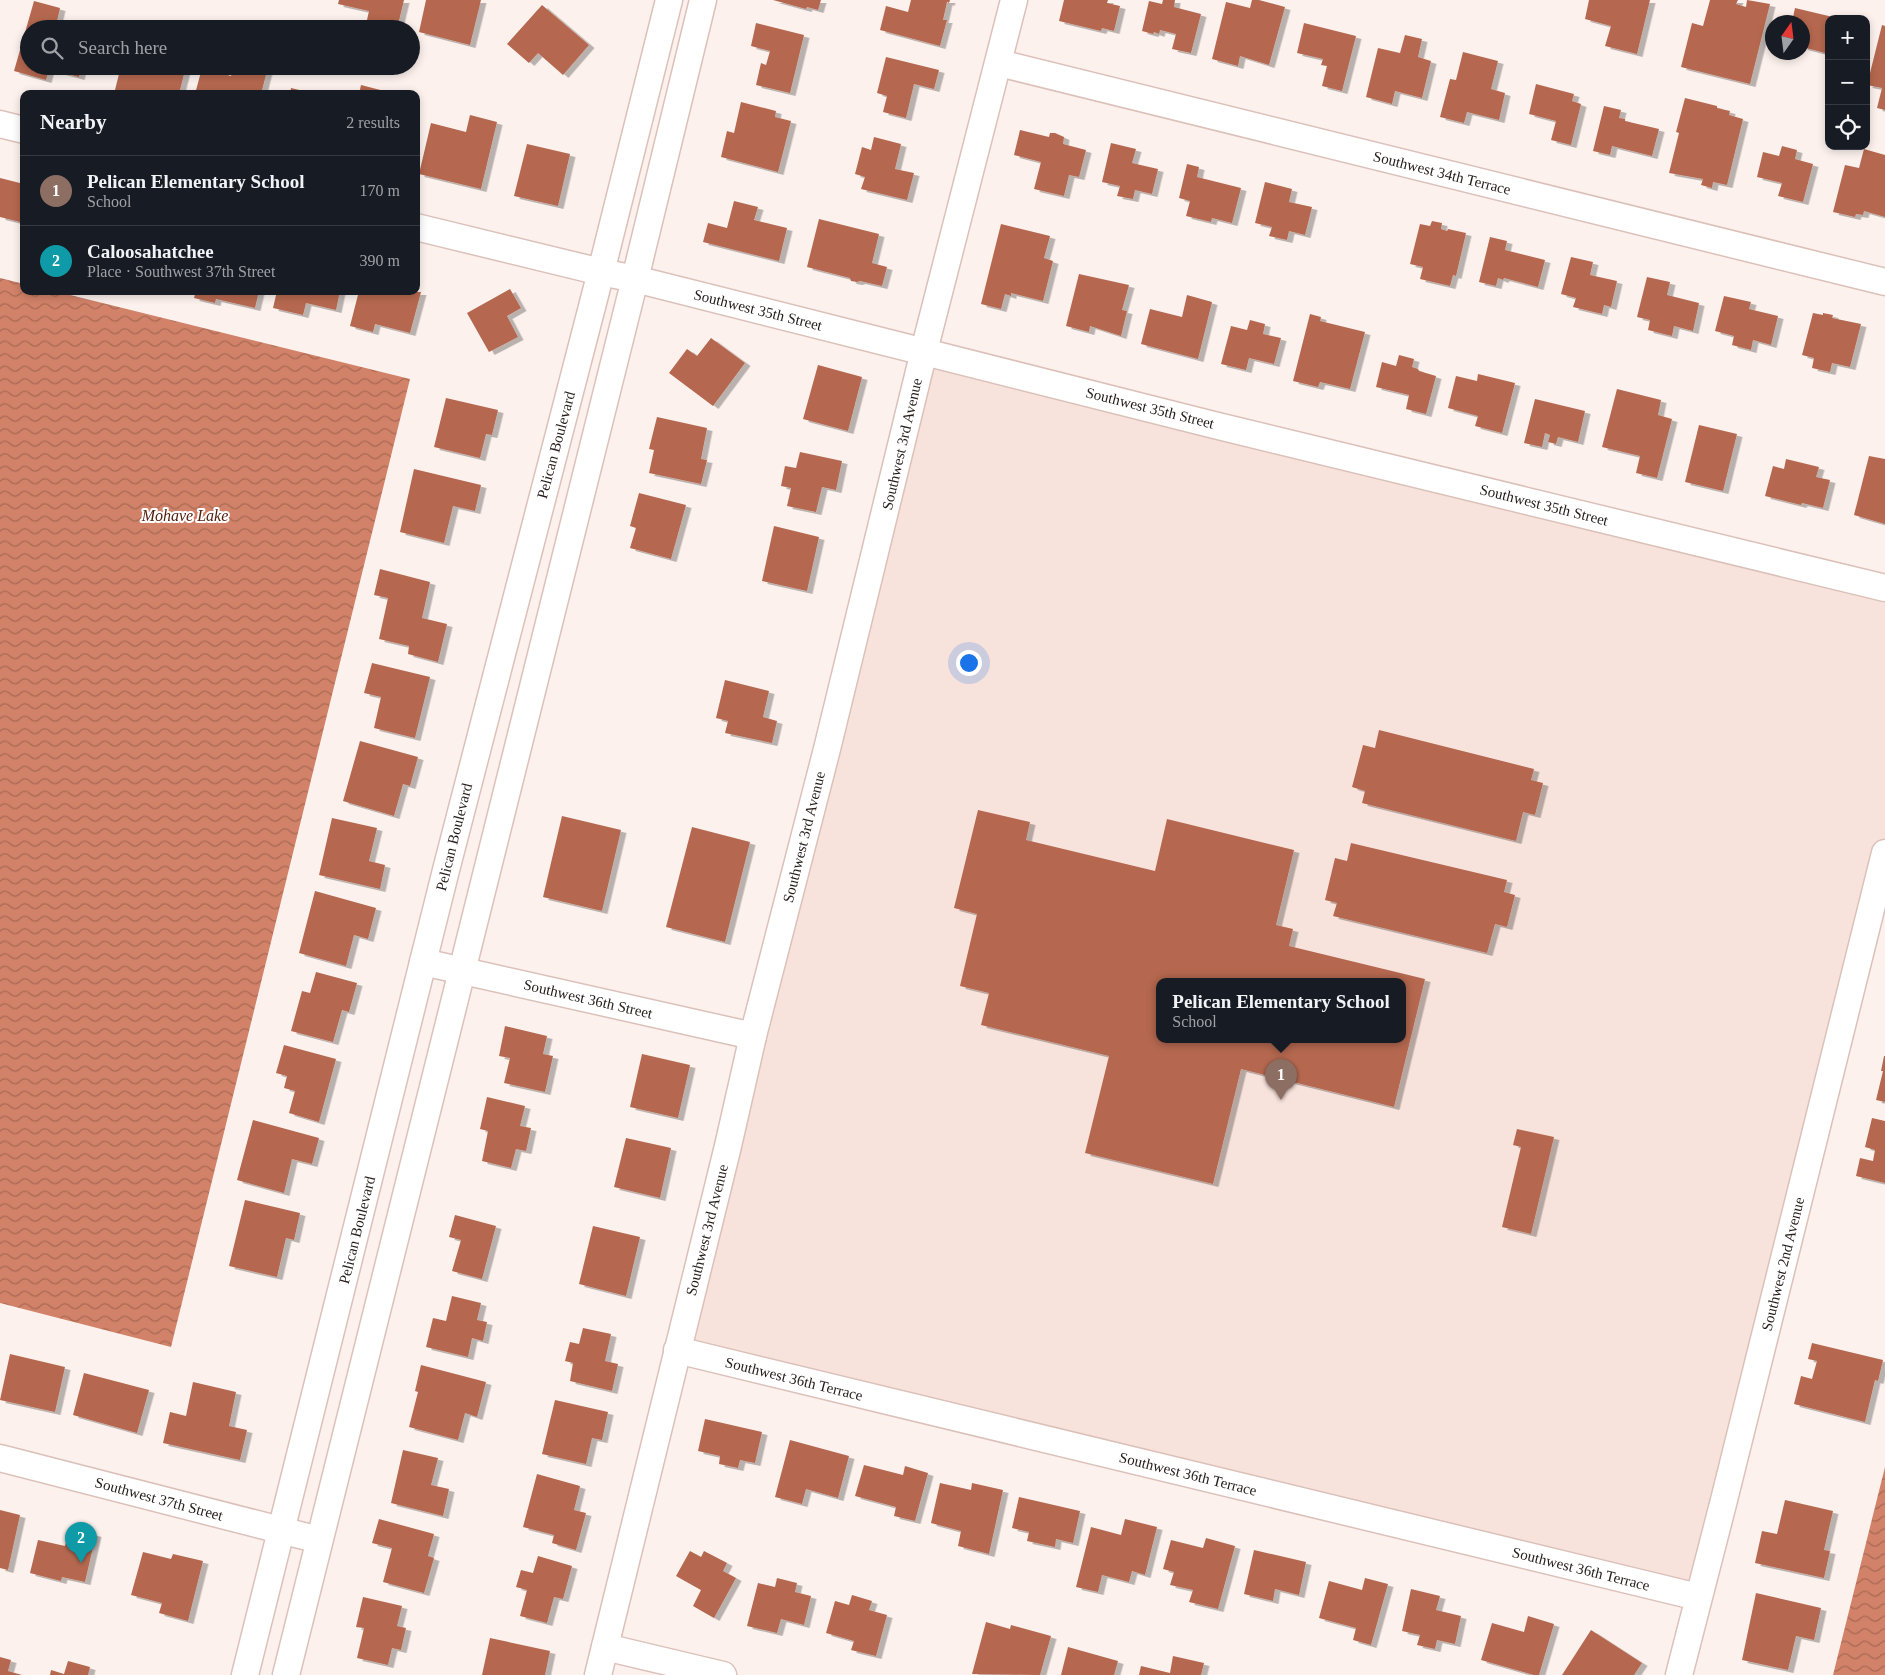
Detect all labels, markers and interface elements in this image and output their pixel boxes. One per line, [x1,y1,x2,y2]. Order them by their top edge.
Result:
north arrow [1765,15,1810,60]
map controls [1825,15,1870,150]
button: + [1825,15,1870,60]
search box [20,20,420,75]
icon: search [38,34,66,62]
text: Search here [78,37,167,58]
button: − [1825,60,1870,105]
button: locate [1825,105,1870,150]
text: Nearby [40,110,107,134]
text: 2 results [346,114,400,131]
street label: Southwest 34th Terrace [1372,148,1513,198]
text: Pelican Elementary School [87,171,304,192]
text: 1 [52,182,60,199]
text: 170 m [360,182,400,199]
text: School [87,193,131,210]
text: Caloosahatchee [87,241,214,262]
text: 2 [52,252,60,269]
text: 390 m [360,252,400,269]
text: Place · Southwest 37th Street [87,263,275,280]
street label: Southwest 35th Street [692,286,825,334]
street label: Southwest 3rd Avenue [879,376,925,511]
street label: Southwest 35th Street [1084,384,1217,432]
street label: Pelican Boulevard [534,389,578,500]
street label: Southwest 35th Street [1478,481,1611,529]
water label: Mohave Lake [141,507,228,524]
your location [956,650,982,676]
street label: Southwest 3rd Avenue [780,769,828,904]
street label: Pelican Boulevard [433,781,475,892]
street label: Southwest 36th Street [522,976,655,1022]
popup [1156,978,1406,1043]
text: Pelican Elementary School [1172,991,1390,1012]
text: School [1172,1013,1217,1030]
pin: 1 [1265,1059,1297,1100]
street label: Southwest 3rd Avenue [683,1162,731,1297]
street label: Pelican Boulevard [336,1174,378,1285]
street label: Southwest 2nd Avenue [1759,1195,1807,1333]
street label: Southwest 36th Terrace [724,1354,865,1404]
street label: Southwest 36th Terrace [1118,1449,1259,1499]
street label: Southwest 37th Street [93,1474,225,1524]
pin: 2 [65,1522,97,1563]
street label: Southwest 36th Terrace [1511,1544,1652,1594]

